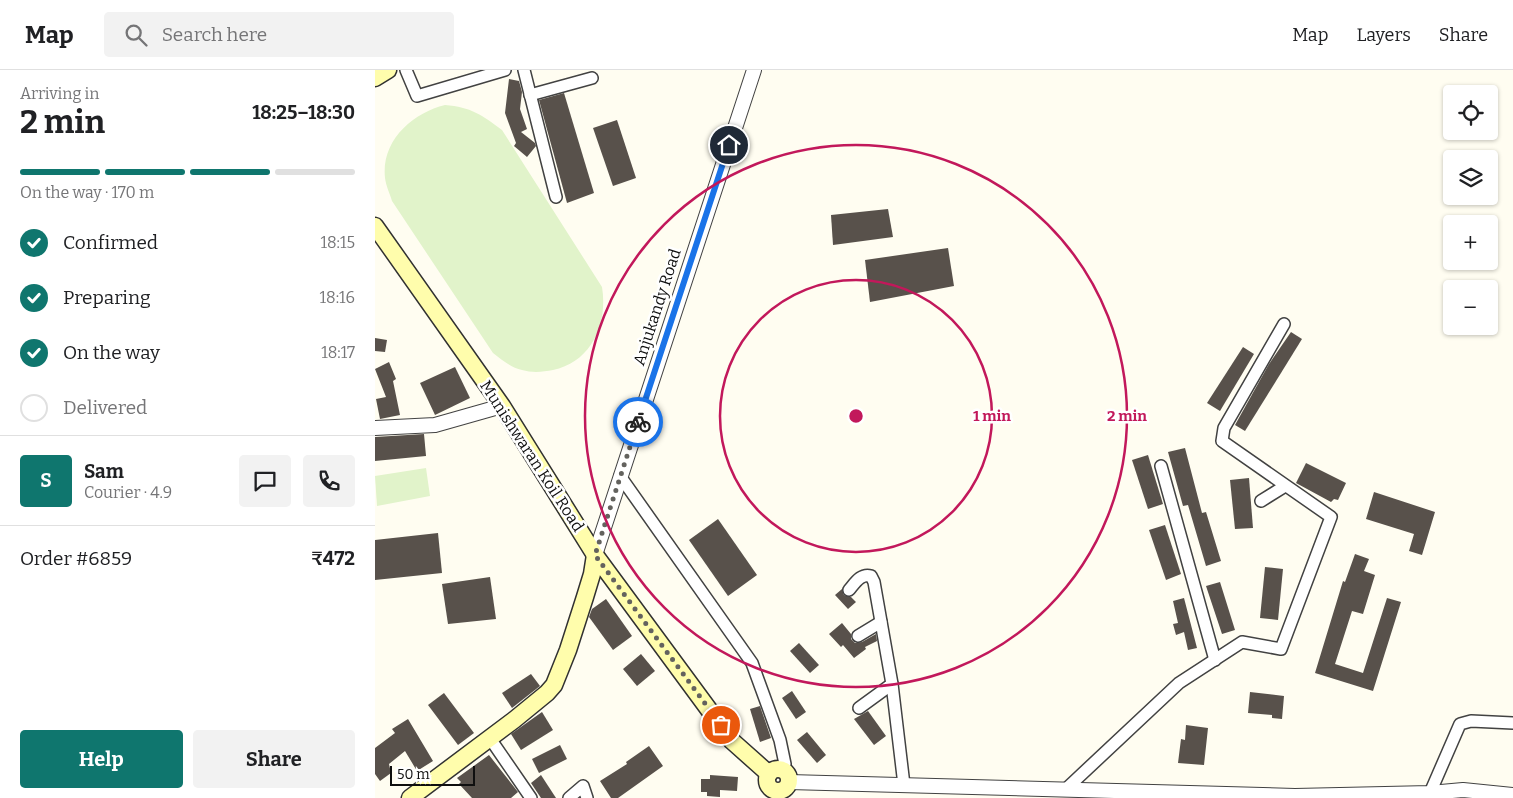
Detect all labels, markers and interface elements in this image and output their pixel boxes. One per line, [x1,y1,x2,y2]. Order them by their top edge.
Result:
search box [104,12,454,57]
text: Map [25,21,74,49]
icon: search [122,21,150,49]
text: Search here [162,23,267,46]
text: Map [1292,24,1328,46]
text: Layers [1356,24,1411,46]
text: Share [1439,24,1488,46]
text: Arriving in [20,84,99,103]
map controls [1443,85,1498,335]
button: locate [1443,85,1498,140]
text: 18:25–18:30 [252,101,355,124]
text: 2 min [20,103,105,141]
pin [708,124,750,166]
icon: home [715,131,743,159]
button: layers [1443,150,1498,205]
text: On the way · 170 m [20,183,154,202]
button: + [1443,215,1498,270]
icon: check [20,229,48,257]
text: Confirmed [63,231,158,254]
text: 18:15 [320,233,355,252]
street label: Anjukandy Road [629,246,685,368]
button: − [1443,280,1498,335]
icon: check [20,284,48,312]
text: Preparing [63,286,151,309]
text: 18:16 [320,288,355,307]
icon: check [20,339,48,367]
text: On the way [63,341,160,364]
text: 18:17 [321,343,355,362]
street label: Munishwaran Koil Road [476,377,588,535]
text: Delivered [63,396,147,419]
courier [613,397,663,447]
centre of rings [847,407,865,425]
text: 1 min [973,407,1011,425]
text: 2 min [1107,407,1147,425]
icon: bike [624,408,652,436]
button: chat [239,455,291,507]
button: phone [303,455,355,507]
text: Sam [84,460,124,483]
text: S [40,469,52,492]
text: Courier · 4.9 [84,483,172,502]
text: Order #6859 [20,547,132,570]
text: ₹472 [311,547,355,570]
pin [700,704,742,746]
icon: bag [707,711,735,739]
button: Help [20,730,183,788]
button: Share [193,730,355,788]
scale bar [390,763,475,786]
text: 50 m [397,766,430,783]

